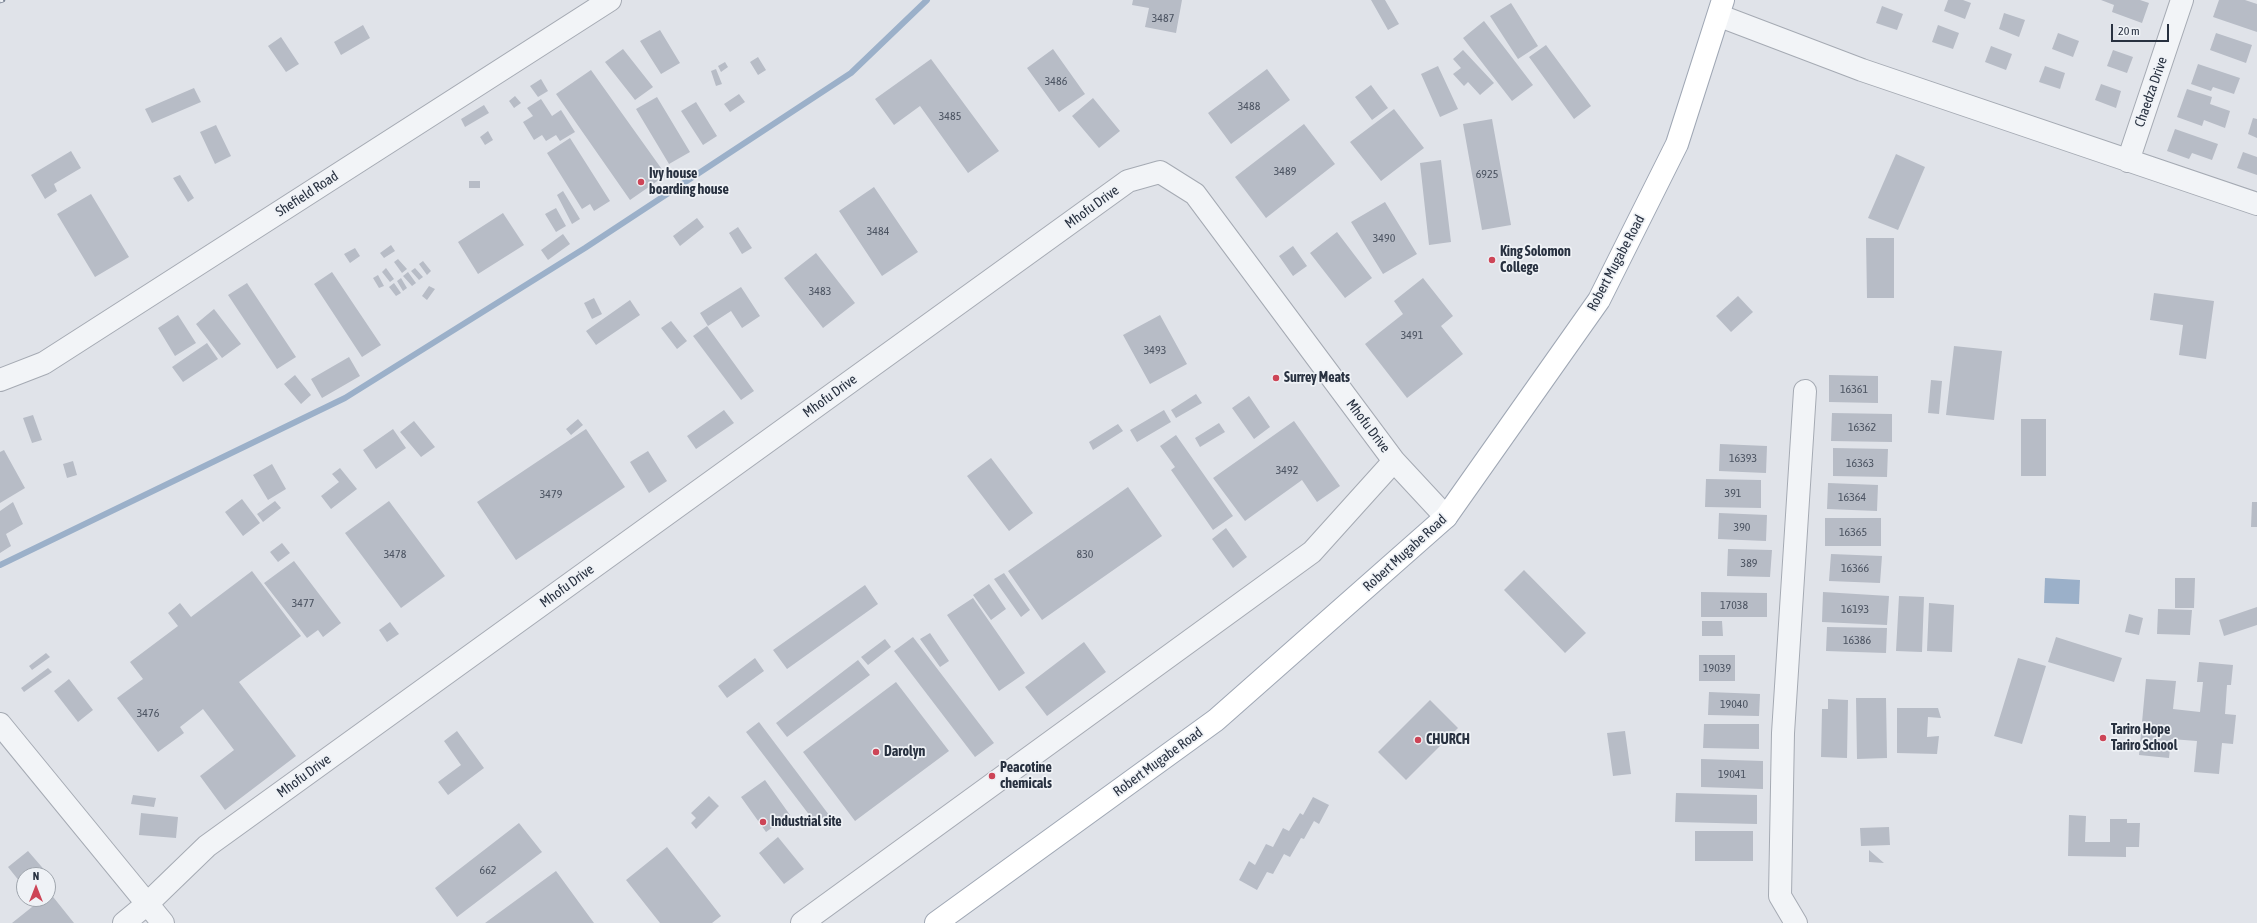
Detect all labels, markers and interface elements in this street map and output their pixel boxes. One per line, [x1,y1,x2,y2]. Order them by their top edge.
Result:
house number: 3487 [1152,11,1174,25]
scale bar [2113,16,2171,42]
text: 20 m [2118,24,2140,38]
street label: Chaedza Drive [2131,55,2171,129]
house number: 3486 [1045,74,1067,88]
house number: 3488 [1238,99,1260,113]
house number: 3485 [939,109,961,123]
house number: 3489 [1274,164,1296,178]
place label: Ivy house boarding house [649,166,729,198]
house number: 6925 [1476,167,1498,181]
street label: Shefield Road [273,168,341,220]
marker: Ivy house boarding house [636,177,646,187]
street label: Mhofu Drive [1062,182,1122,232]
street label: Robert Mugabe Road [1584,212,1648,314]
house number: 3484 [867,224,889,238]
house number: 3490 [1373,231,1395,245]
place label: King Solomon College [1500,244,1571,276]
marker: King Solomon College [1487,255,1497,265]
house number: 3483 [809,284,831,298]
house number: 3491 [1401,328,1423,342]
house number: 3493 [1144,343,1166,357]
place label: Surrey Meats [1284,370,1350,386]
street label: Mhofu Drive [800,371,860,421]
marker: Surrey Meats [1271,373,1281,383]
house number: 16361 [1840,382,1868,396]
street label: Mhofu Drive [1342,396,1394,456]
house number: 16362 [1848,420,1876,434]
house number: 16393 [1729,451,1757,465]
house number: 16363 [1846,456,1874,470]
house number: 3492 [1276,463,1298,477]
house number: 391 [1725,486,1741,500]
house number: 3479 [540,487,562,501]
house number: 16364 [1838,490,1866,504]
street label: Robert Mugabe Road [1360,511,1450,595]
house number: 390 [1734,520,1750,534]
house number: 16365 [1839,525,1867,539]
house number: 3478 [384,547,406,561]
house number: 830 [1077,547,1093,561]
house number: 389 [1741,556,1757,570]
street label: Mhofu Drive [537,561,597,611]
house number: 16366 [1841,561,1869,575]
house number: 3477 [292,596,314,610]
house number: 17038 [1720,598,1748,612]
house number: 16193 [1841,602,1869,616]
house number: 16386 [1843,633,1871,647]
house number: 19039 [1703,661,1731,675]
house number: 19040 [1720,697,1748,711]
house number: 3476 [137,706,159,720]
place label: Tariro Hope Tariro School [2111,722,2177,754]
street label: Robert Mugabe Road [1110,724,1206,800]
place label: CHURCH [1426,732,1470,748]
marker: Tariro Hope Tariro School [2098,733,2108,743]
marker: CHURCH [1413,735,1423,745]
place label: Darolyn [884,744,925,760]
marker: Darolyn [871,747,881,757]
street label: Mhofu Drive [274,751,334,801]
place label: Peacotine chemicals [1000,760,1052,792]
house number: 19041 [1718,767,1746,781]
marker: Peacotine chemicals [987,771,997,781]
place label: Industrial site [771,814,842,830]
marker: Industrial site [758,817,768,827]
house number: 662 [480,863,496,877]
north arrow [16,867,56,907]
text: N [33,870,39,882]

